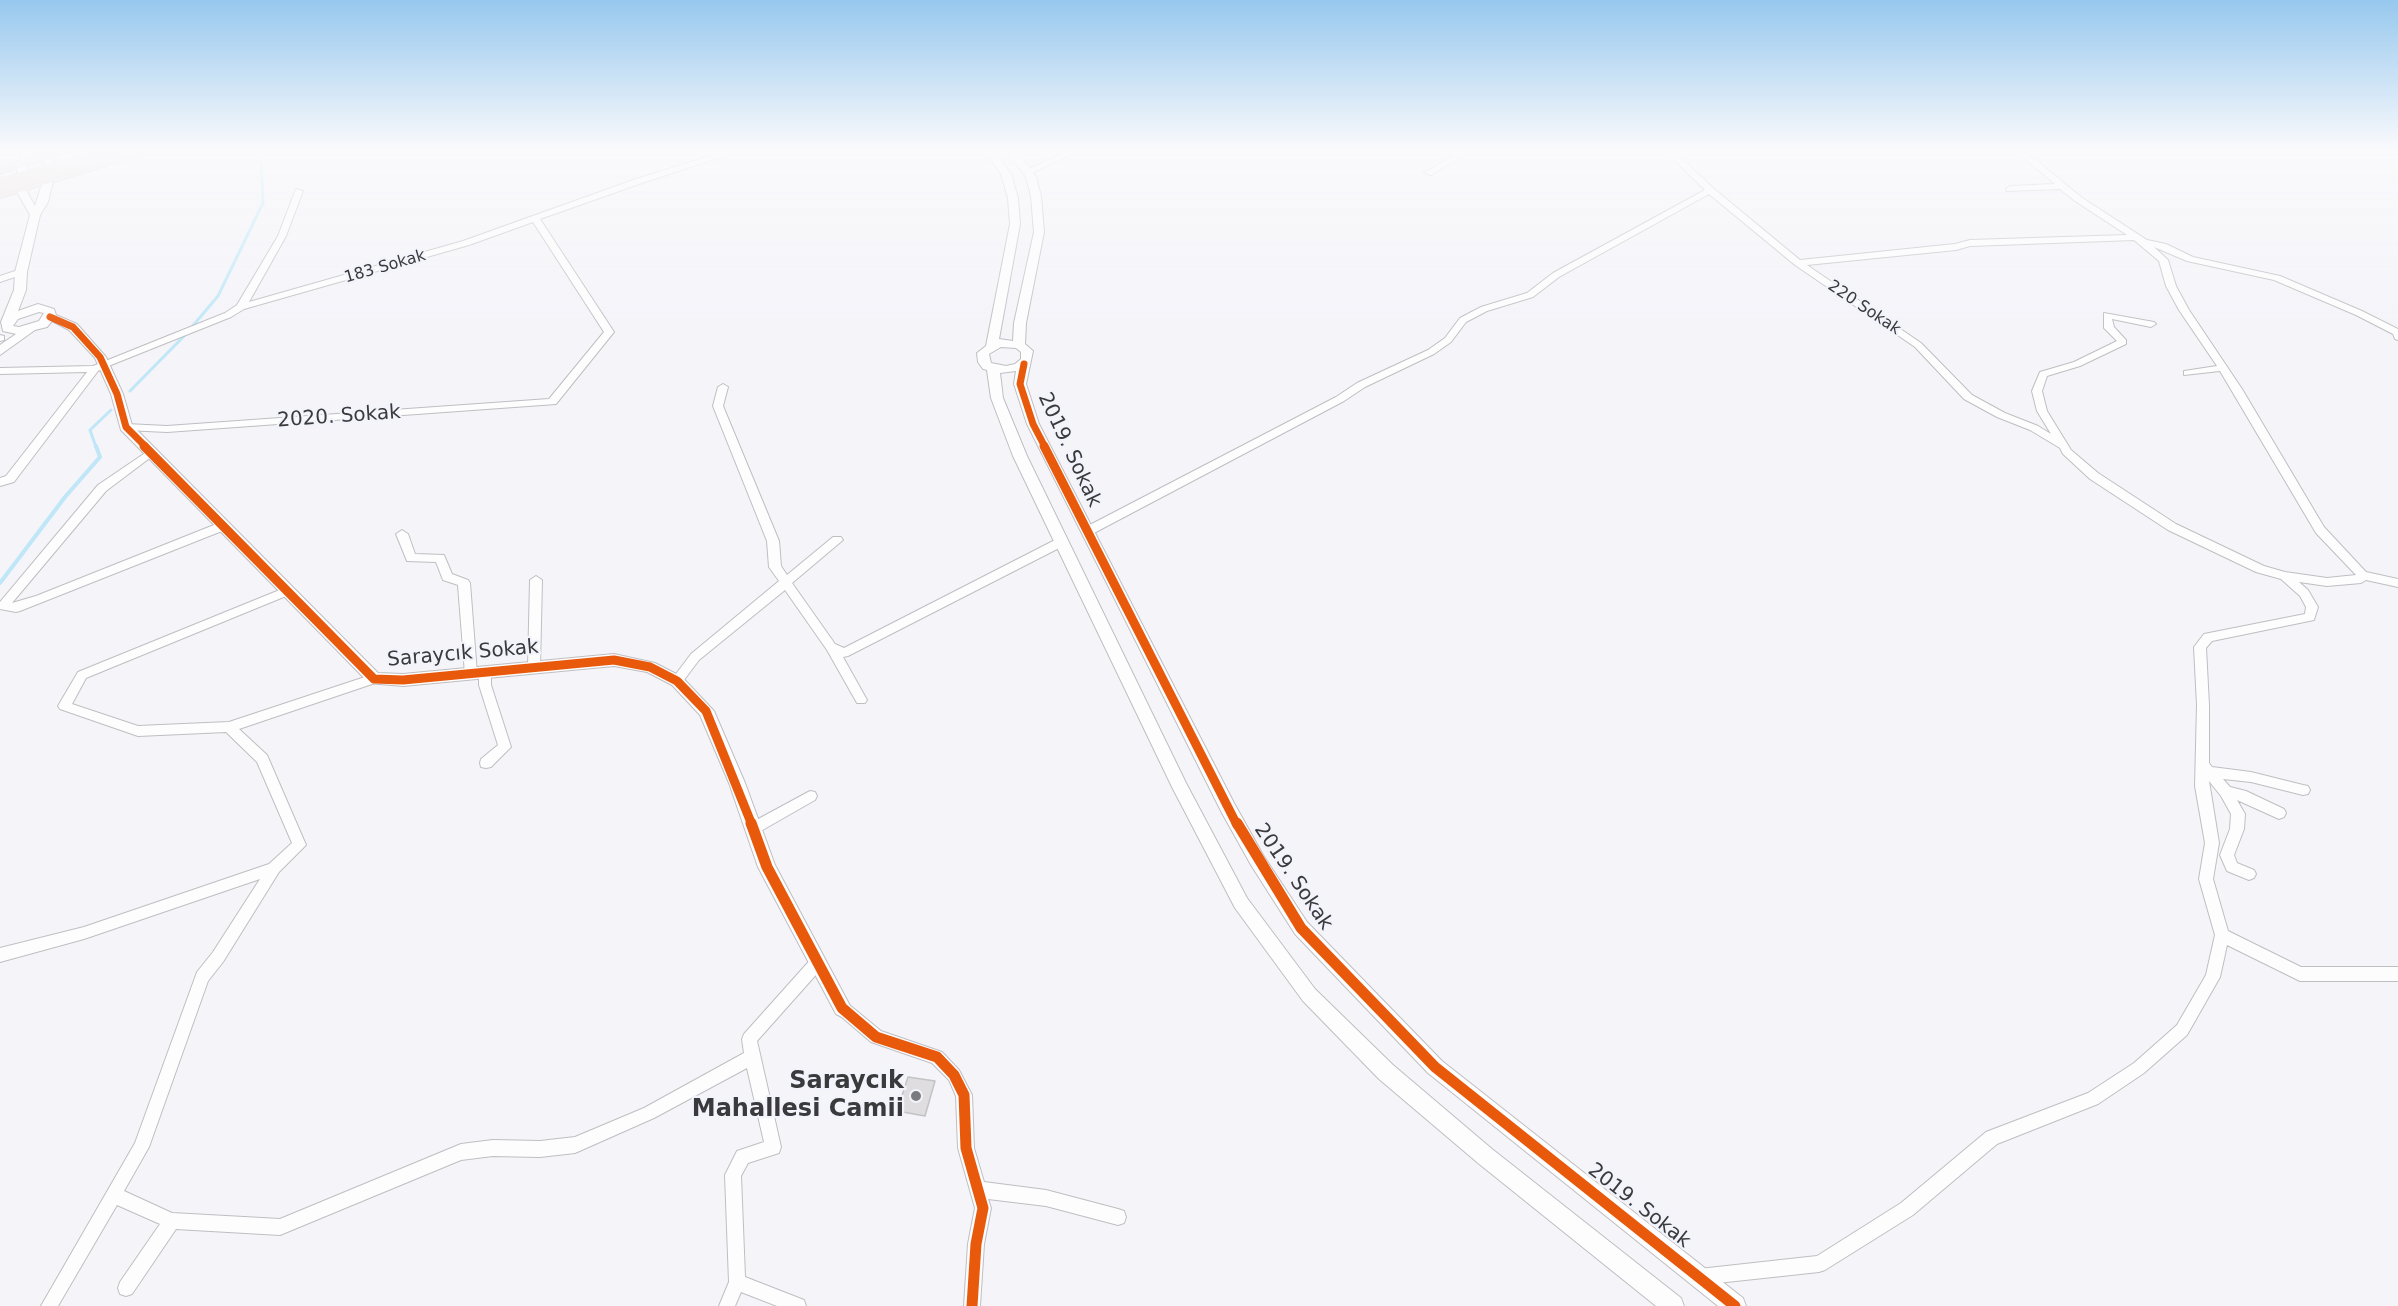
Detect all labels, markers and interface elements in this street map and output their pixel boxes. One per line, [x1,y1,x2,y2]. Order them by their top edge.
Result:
street label: 183 Sokak [342,246,428,288]
street label: 220 Sokak [1824,277,1904,339]
street label: 2019. Sokak [1032,389,1106,511]
street label: 2020. Sokak [277,401,401,433]
street label: Saraycık Sokak [386,635,540,673]
street label: 2019. Sokak [1248,819,1338,935]
place label: Saraycık Mahallesi Camii [692,1068,904,1124]
marker: Saraycık Mahallesi Camii [909,1089,923,1103]
street label: 2019. Sokak [1583,1158,1695,1254]

